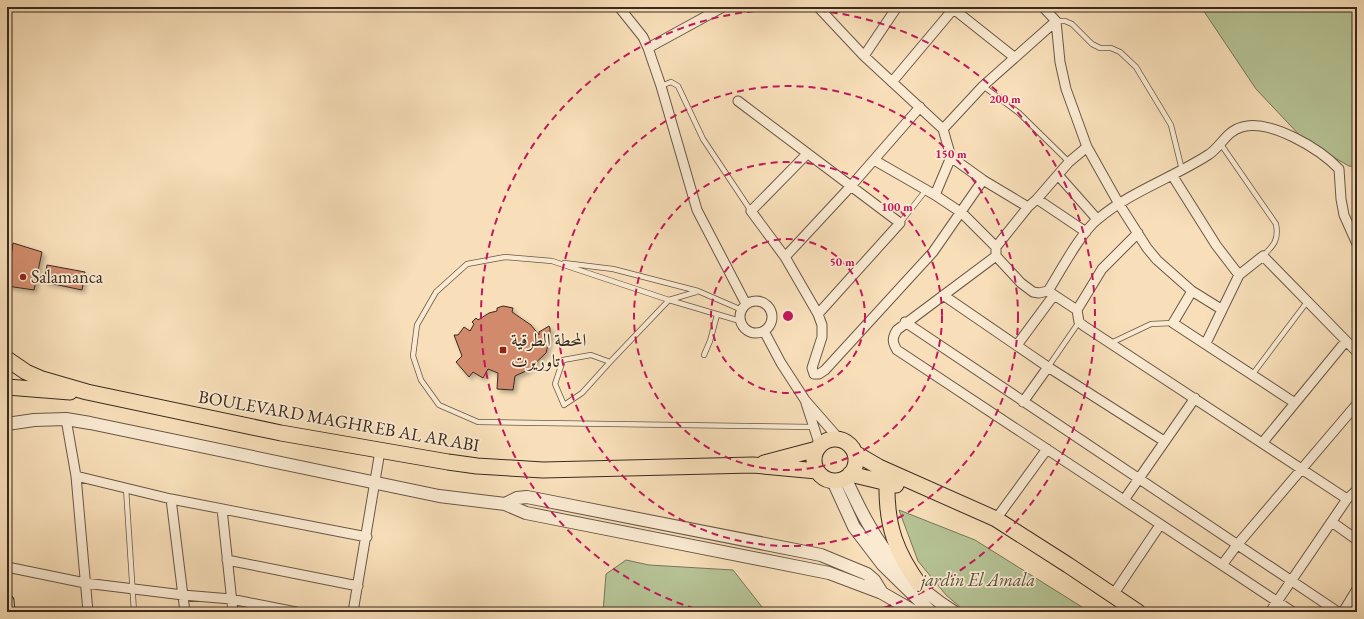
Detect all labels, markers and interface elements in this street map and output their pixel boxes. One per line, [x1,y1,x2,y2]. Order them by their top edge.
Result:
text: 200 m [989,91,1021,107]
text: 150 m [935,146,967,162]
text: 100 m [881,199,913,215]
text: 50 m [829,254,855,270]
place label: Salamanca [31,265,104,288]
marker: Salamanca [18,272,28,282]
centre of rings [781,309,795,323]
place label: المحطة الطرقية تاوريرت [511,328,586,372]
marker: المحطة الطرقية تاوريرت [498,345,508,355]
street label: BOULEVARD MAGHREB AL ARABI [197,384,482,457]
park label: jardin El Amala [917,568,1035,592]

